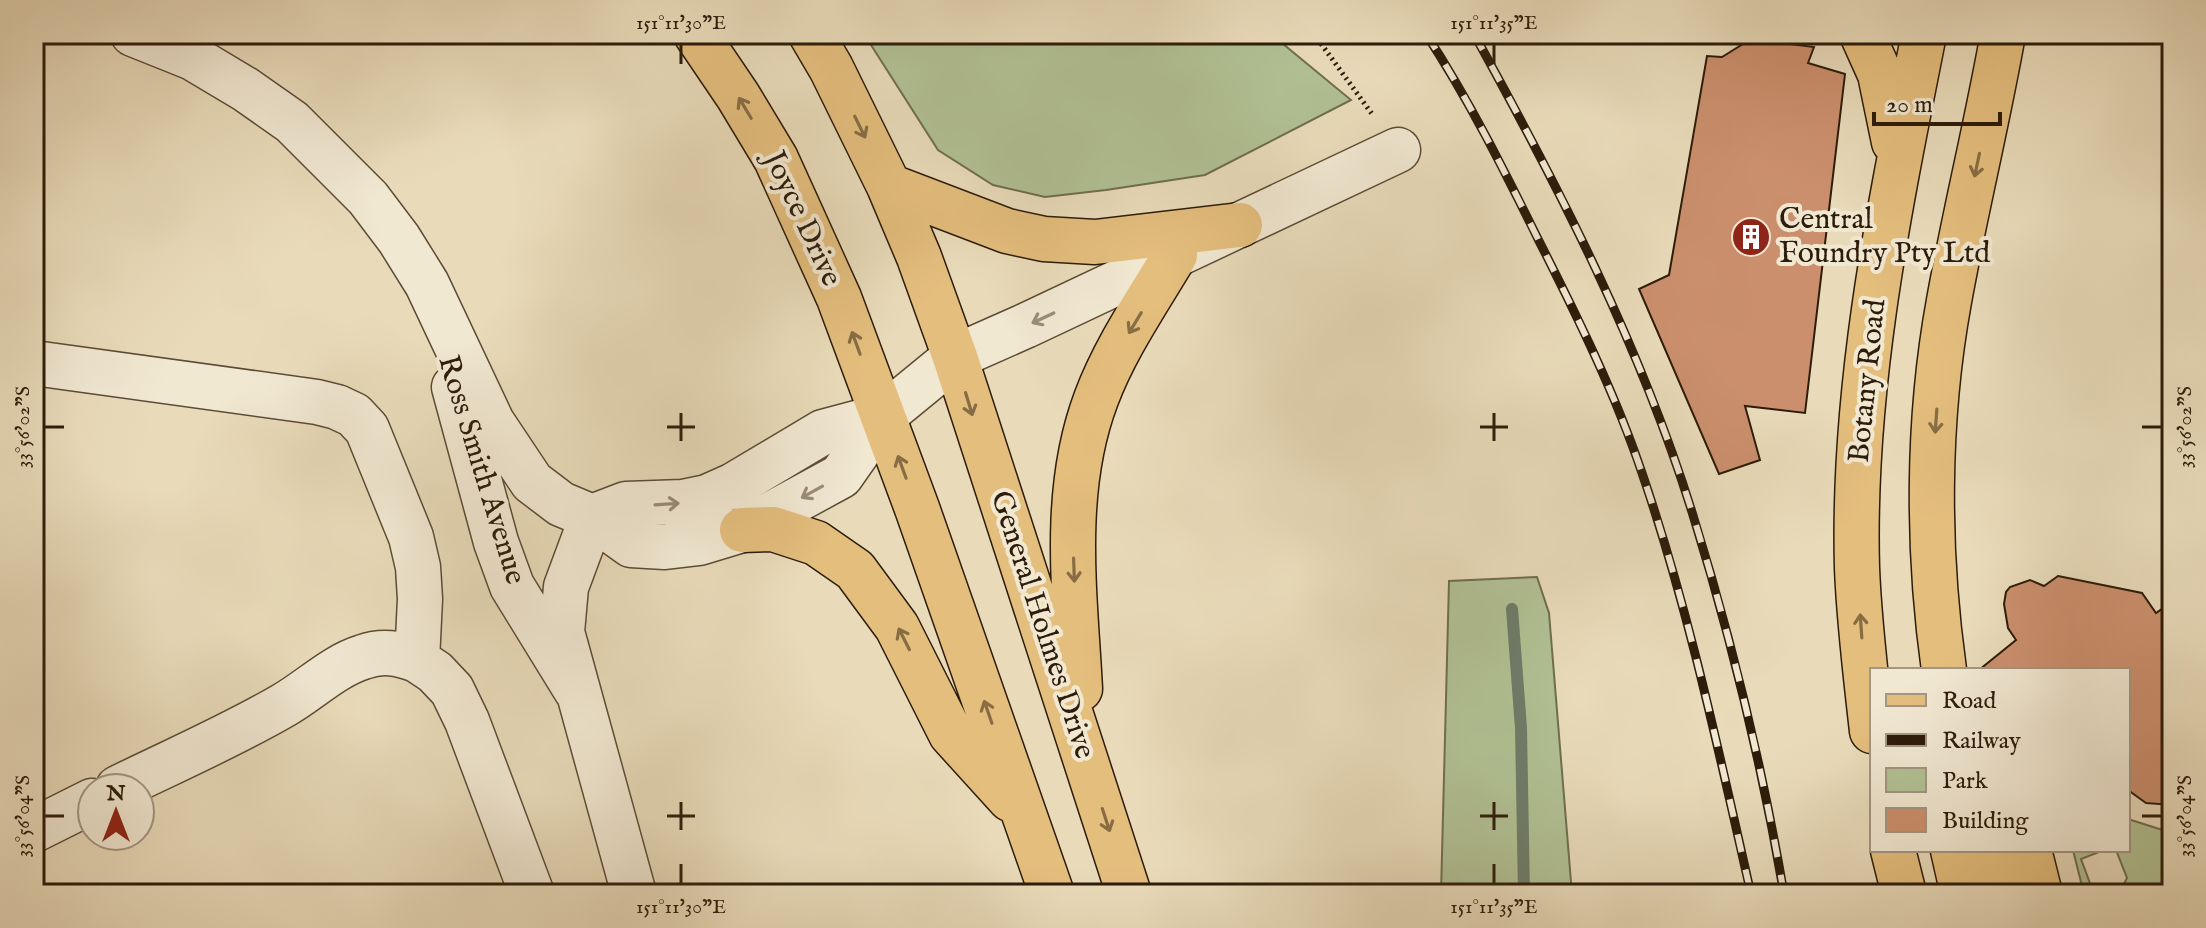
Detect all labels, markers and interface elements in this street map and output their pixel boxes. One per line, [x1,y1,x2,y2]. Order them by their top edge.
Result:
text: 151°11'30"E [636,11,726,36]
text: 151°11'35"E [1450,11,1538,36]
scale bar [1874,76,2000,126]
text: 20 m [1886,90,1933,121]
one-way arrow [737,97,753,120]
one-way arrow [853,115,868,139]
street label: Joyce Drive [753,143,850,293]
one-way arrow [1969,152,1984,177]
place label: Central Foundry Pty Ltd [1779,201,1991,273]
building icon: Central Foundry Pty Ltd [1730,216,1772,258]
street label: Botany Road [1841,296,1896,465]
one-way arrow [1031,311,1055,326]
one-way arrow [1127,311,1143,334]
one-way arrow [848,331,862,356]
street label: Ross Smith Avenue [428,351,534,589]
text: 33°56'02"S [11,386,36,468]
text: 33°56'02"S [2173,386,2198,468]
one-way arrow [963,391,978,416]
one-way arrow [1928,407,1943,434]
one-way arrow [894,455,908,480]
one-way arrow [801,484,824,500]
street label: General Holmes Drive [981,486,1103,764]
one-way arrow [653,496,680,511]
one-way arrow [1067,556,1082,583]
one-way arrow [1853,613,1868,640]
one-way arrow [895,628,911,652]
legend [1870,668,2130,852]
text: Road [1942,686,1996,717]
one-way arrow [979,700,994,725]
text: Railway [1942,726,2021,757]
text: Park [1942,766,1988,797]
north arrow [76,772,156,852]
text: 33°56'04"S [11,775,36,857]
text: 33°56'04"S [2173,775,2198,857]
text: N [105,780,126,808]
one-way arrow [1099,806,1114,832]
text: Building [1942,806,2029,837]
text: 151°11'30"E [636,895,726,920]
text: 151°11'35"E [1450,895,1538,920]

